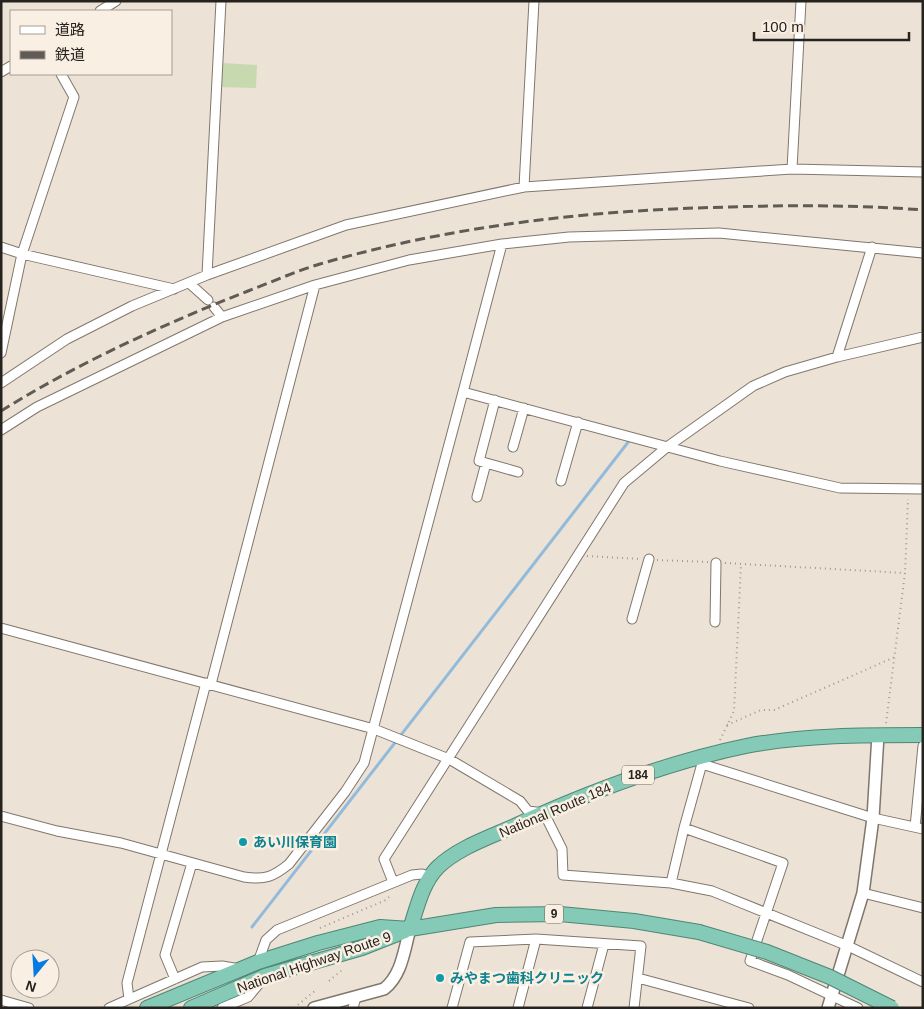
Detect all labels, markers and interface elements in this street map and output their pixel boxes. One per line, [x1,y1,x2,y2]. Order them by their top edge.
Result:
legend [10,10,172,75]
scale bar [754,10,909,42]
text: 100 m [762,18,804,35]
text: 道路 [55,21,85,38]
text: 鉄道 [55,46,85,63]
road number: 184 [622,766,654,784]
street label: National Route 184 [497,779,613,841]
place label: あい川保育園 [253,834,337,850]
marker: あい川保育園 [237,836,249,848]
road number: 9 [545,904,563,924]
street label: National Highway Route 9 [235,928,393,996]
north arrow [10,949,60,999]
place label: みやまつ歯科クリニック [450,970,604,986]
marker: みやまつ歯科クリニック [434,972,446,984]
text: N [24,977,38,996]

